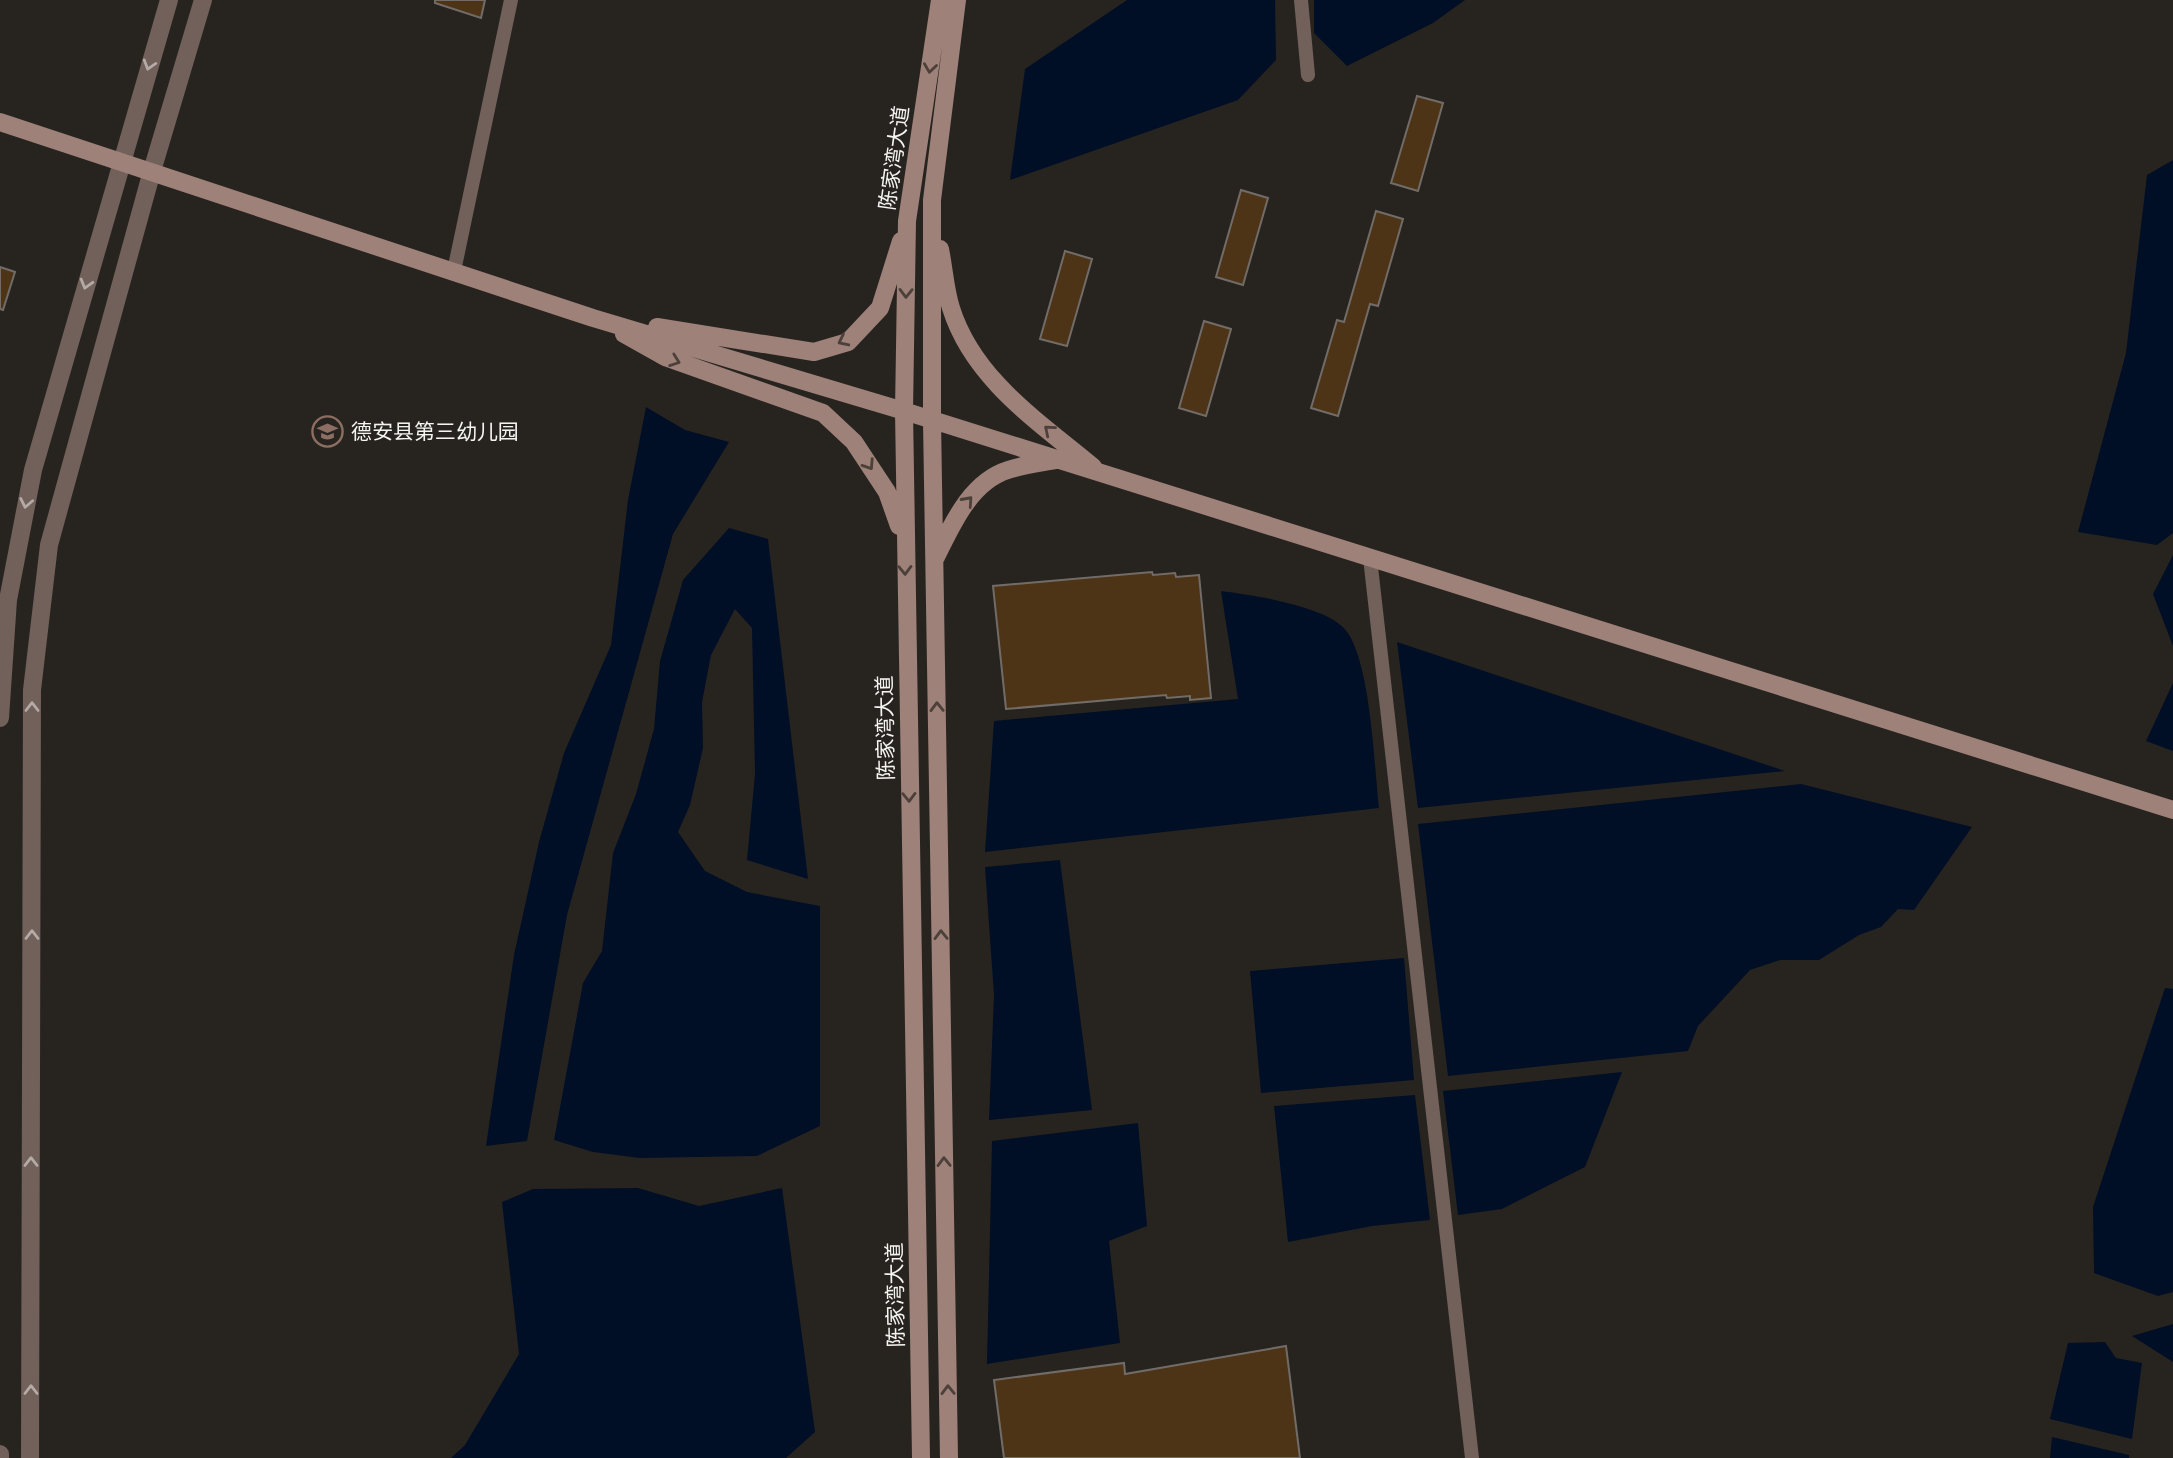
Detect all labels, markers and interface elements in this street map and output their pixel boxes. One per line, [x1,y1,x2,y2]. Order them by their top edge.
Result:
one-way arrow [143,59,158,71]
one-way arrow [923,62,938,73]
street label: 陈家湾大道 [874,104,914,212]
one-way arrow [79,278,94,290]
one-way arrow [898,289,914,299]
one-way arrow [838,333,851,346]
one-way arrow [668,353,680,367]
school or university icon: 德安县第三幼儿园 [311,414,345,448]
place label: 德安县第三幼儿园 [351,419,519,444]
one-way arrow [1044,426,1057,438]
one-way arrow [861,457,874,470]
one-way arrow [960,496,973,509]
one-way arrow [20,497,35,509]
one-way arrow [897,565,912,576]
street label: 陈家湾大道 [872,675,898,781]
one-way arrow [24,702,40,712]
one-way arrow [929,702,945,712]
one-way arrow [901,793,917,803]
one-way arrow [24,929,40,940]
one-way arrow [933,929,948,940]
one-way arrow [23,1157,39,1167]
one-way arrow [937,1157,952,1168]
street label: 陈家湾大道 [882,1242,908,1348]
one-way arrow [23,1384,39,1395]
one-way arrow [940,1384,956,1395]

